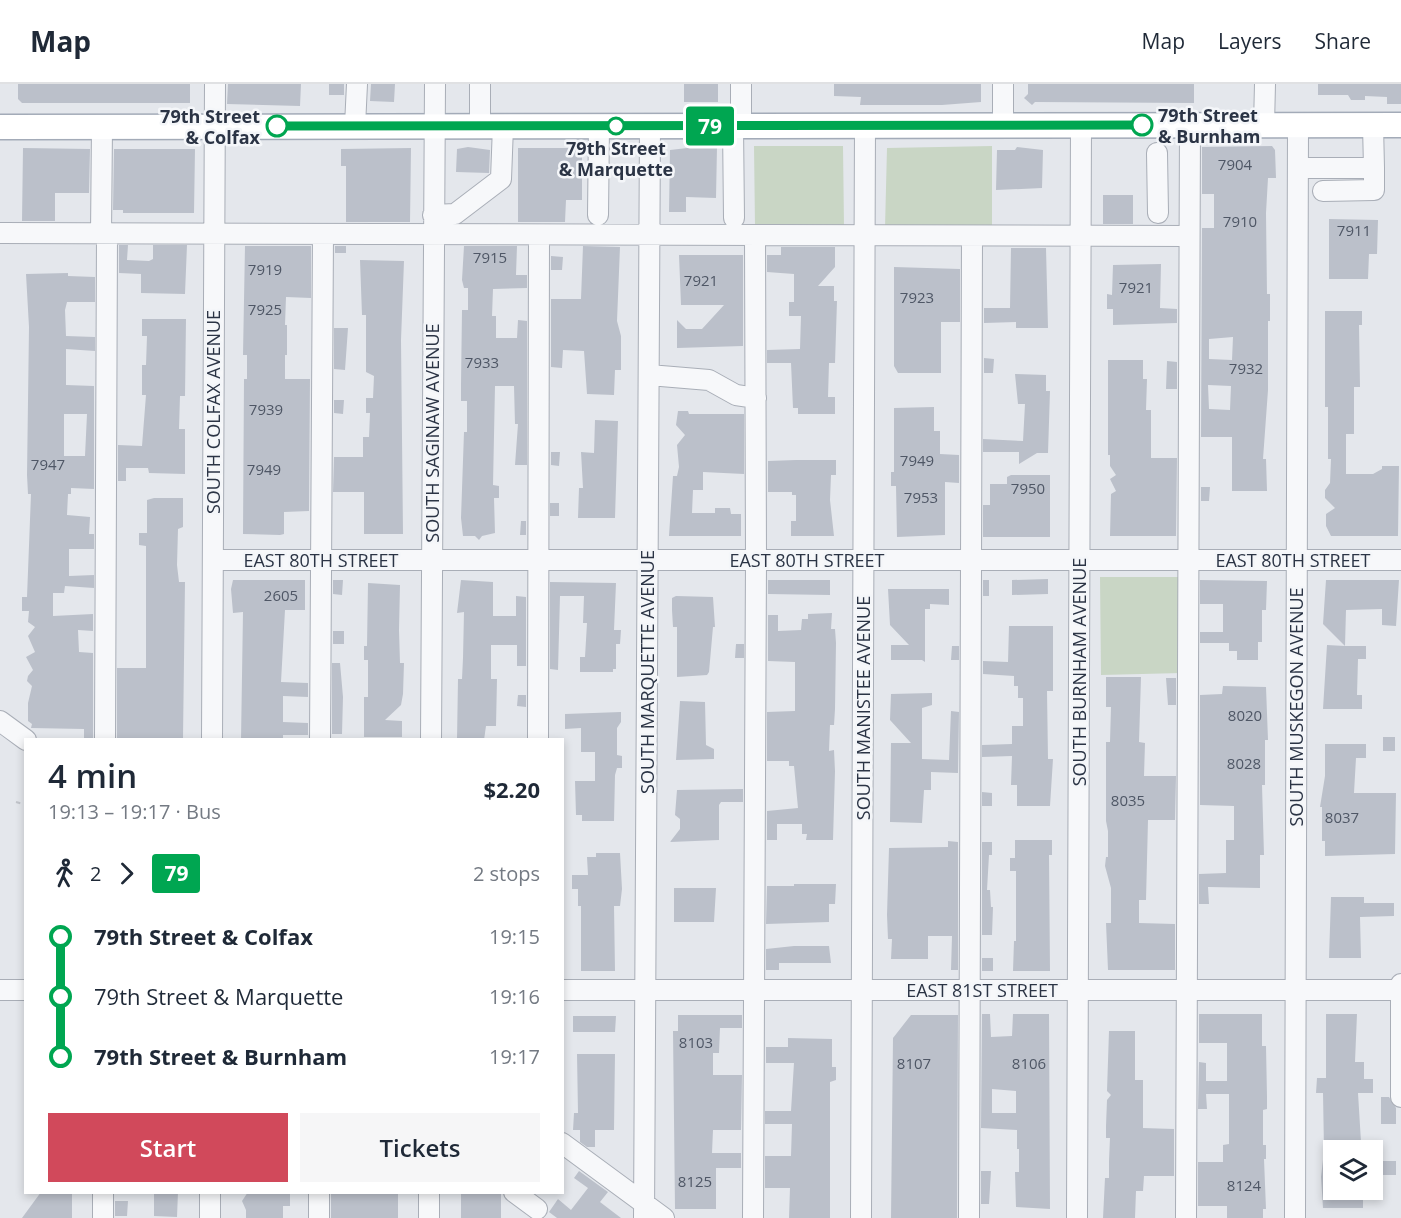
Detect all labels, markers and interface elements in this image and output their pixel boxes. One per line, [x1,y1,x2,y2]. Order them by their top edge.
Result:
text: Map [30,22,91,60]
text: Map [1142,27,1185,55]
text: Layers [1218,27,1282,55]
text: Share [1315,27,1371,55]
place label: 79th Street & Burnham [1158,103,1260,148]
place label: 79th Street & Colfax [160,104,261,149]
line badge: 79 [683,106,737,146]
text: 79 [698,112,722,140]
marker: 79th Street & Burnham [1131,114,1153,136]
marker: 79th Street & Colfax [266,115,288,137]
marker: 79th Street & Marquette [607,117,625,135]
place label: 79th Street & Marquette [559,136,673,181]
house number: 7904 [1218,154,1253,174]
house number: 7910 [1223,211,1257,231]
house number: 7911 [1337,220,1371,240]
house number: 7915 [473,247,507,267]
house number: 7919 [248,259,282,279]
house number: 7921 [684,270,718,290]
house number: 7921 [1119,277,1153,297]
house number: 7923 [900,287,934,307]
house number: 7925 [248,299,282,319]
street label: SOUTH COLFAX AVENUE [201,310,225,514]
street label: SOUTH SAGINAW AVENUE [420,323,444,543]
house number: 7933 [465,352,499,372]
house number: 7932 [1229,358,1263,378]
house number: 7939 [249,399,283,419]
house number: 7949 [900,450,934,470]
house number: 7947 [31,454,65,474]
house number: 7949 [247,459,281,479]
house number: 7950 [1011,478,1045,498]
house number: 7953 [904,487,938,507]
street label: EAST 80TH STREET [243,548,399,572]
street label: EAST 80TH STREET [729,548,885,572]
street label: EAST 80TH STREET [1215,548,1371,572]
street label: SOUTH MARQUETTE AVENUE [635,550,659,794]
street label: SOUTH BURNHAM AVENUE [1067,558,1091,786]
house number: 2605 [264,585,298,605]
street label: SOUTH MUSKEGON AVENUE [1284,587,1308,827]
street label: SOUTH MANISTEE AVENUE [851,596,875,820]
house number: 8020 [1228,705,1262,725]
text: 4 min [48,753,137,798]
house number: 8028 [1227,753,1261,773]
text: $2.20 [483,774,540,804]
house number: 8035 [1111,790,1145,810]
text: 19:13 – 19:17 · Bus [48,798,221,825]
house number: 8037 [1325,807,1359,827]
icon: walk [48,857,81,890]
icon: forward [110,857,143,890]
text: 79 [164,859,188,887]
text: 2 [90,860,101,887]
text: 2 stops [473,860,540,887]
text: 79th Street & Colfax [94,921,313,951]
text: 19:15 [489,923,540,950]
street label: EAST 81ST STREET [906,978,1058,1002]
text: 79th Street & Marquette [94,981,343,1011]
text: 19:16 [489,983,540,1010]
house number: 8103 [679,1032,713,1052]
text: 79th Street & Burnham [94,1041,347,1071]
text: 19:17 [489,1043,540,1070]
house number: 8107 [897,1053,931,1073]
house number: 8106 [1012,1053,1046,1073]
button: Start [48,1113,288,1182]
button: Tickets [300,1113,540,1182]
map controls [1323,1140,1383,1200]
button: layers [1323,1140,1383,1200]
house number: 8125 [678,1171,712,1191]
house number: 8124 [1227,1175,1262,1195]

